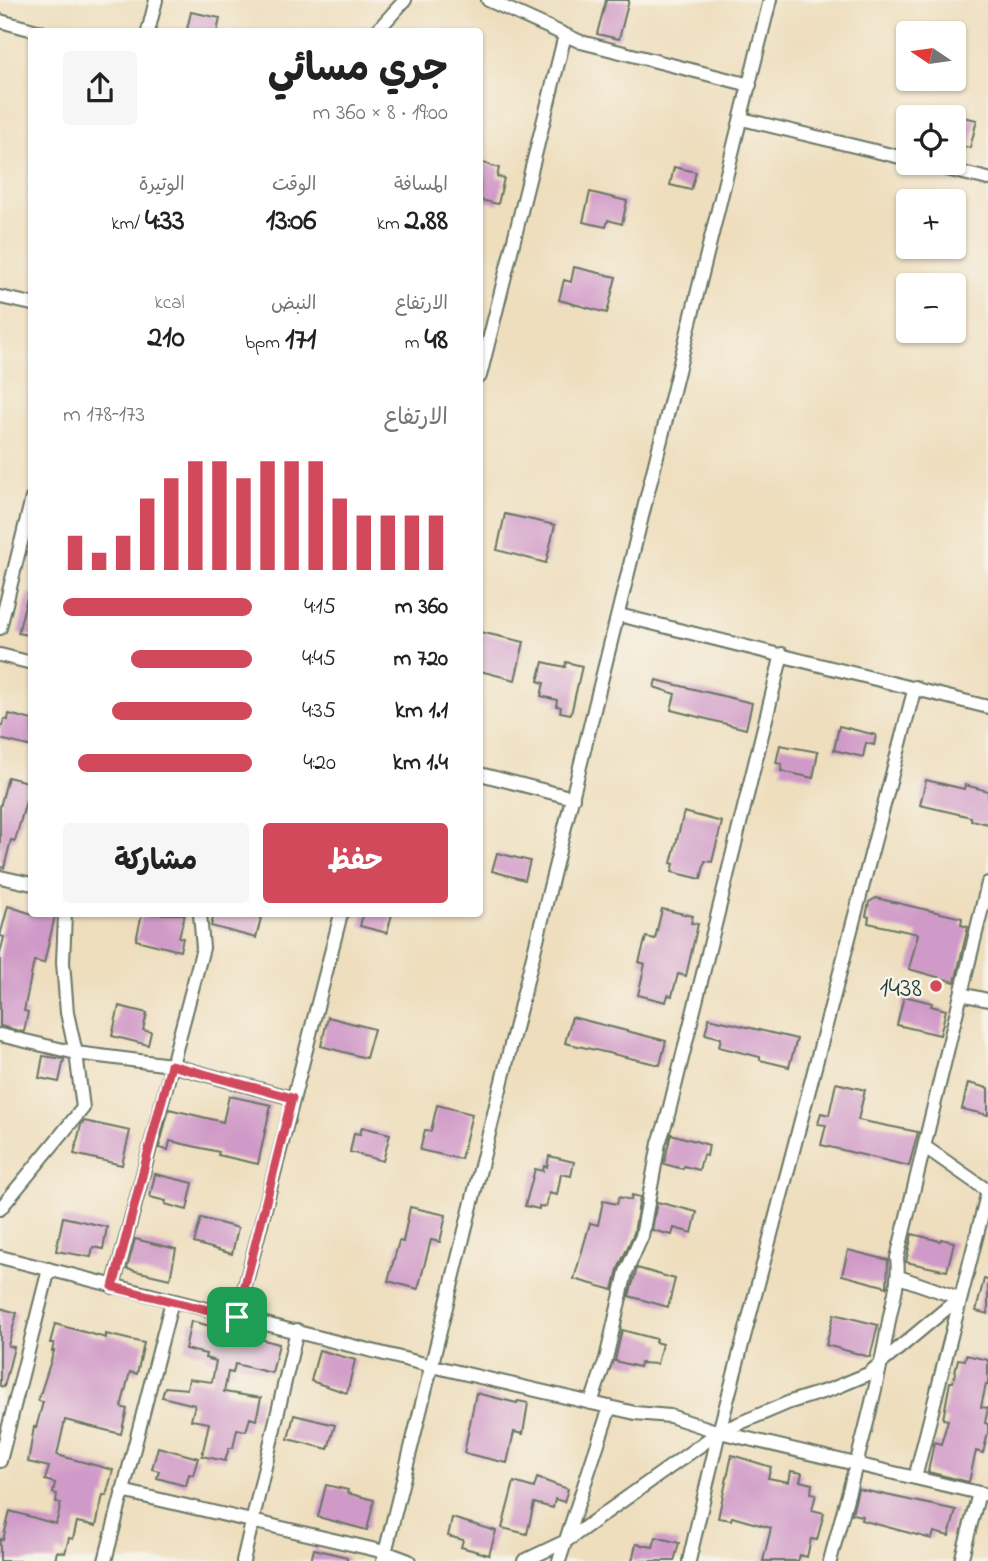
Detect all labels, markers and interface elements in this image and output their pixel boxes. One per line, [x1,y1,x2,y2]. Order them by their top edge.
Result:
north arrow [896,21,966,91]
map controls [896,21,966,343]
text: جري مسائي [268,43,448,99]
button: share [63,51,137,125]
text: 19:00 · 8 × 360 m [312,97,448,130]
button: locate [896,105,966,175]
text: الوتيرة [139,172,185,199]
text: الوقت [272,172,316,199]
text: المسافة [394,172,448,199]
button: + [896,189,966,259]
text: 4:33 [145,200,185,244]
text: 13:06 [266,200,316,244]
text: 2.88 [404,200,448,244]
text: /km [111,211,145,238]
text: km [377,211,404,238]
button: − [896,273,966,343]
text: kcal [154,290,185,317]
text: النبض [271,291,316,318]
text: الارتفاع [395,291,448,318]
text: 210 [147,317,185,361]
text: 171 [285,319,316,363]
text: 48 [424,319,448,363]
text: bpm [245,330,285,357]
text: m [405,330,424,357]
text: 173–178 m [63,399,145,432]
text: الارتفاع [384,402,448,435]
text: 4:15 [304,591,336,624]
text: 360 m [395,591,448,624]
text: 4:45 [302,643,336,676]
text: 720 m [394,643,448,676]
text: 4:35 [302,695,336,728]
text: 1.1 km [395,695,448,728]
text: 4:20 [303,747,336,780]
text: 1.4 km [393,747,448,780]
button: مشاركة [63,823,249,903]
button: حفظ [263,823,448,903]
place label: 1438 [879,969,922,1010]
marker: 1438 [928,978,944,994]
pin [207,1287,267,1347]
icon: arrive [218,1298,256,1336]

